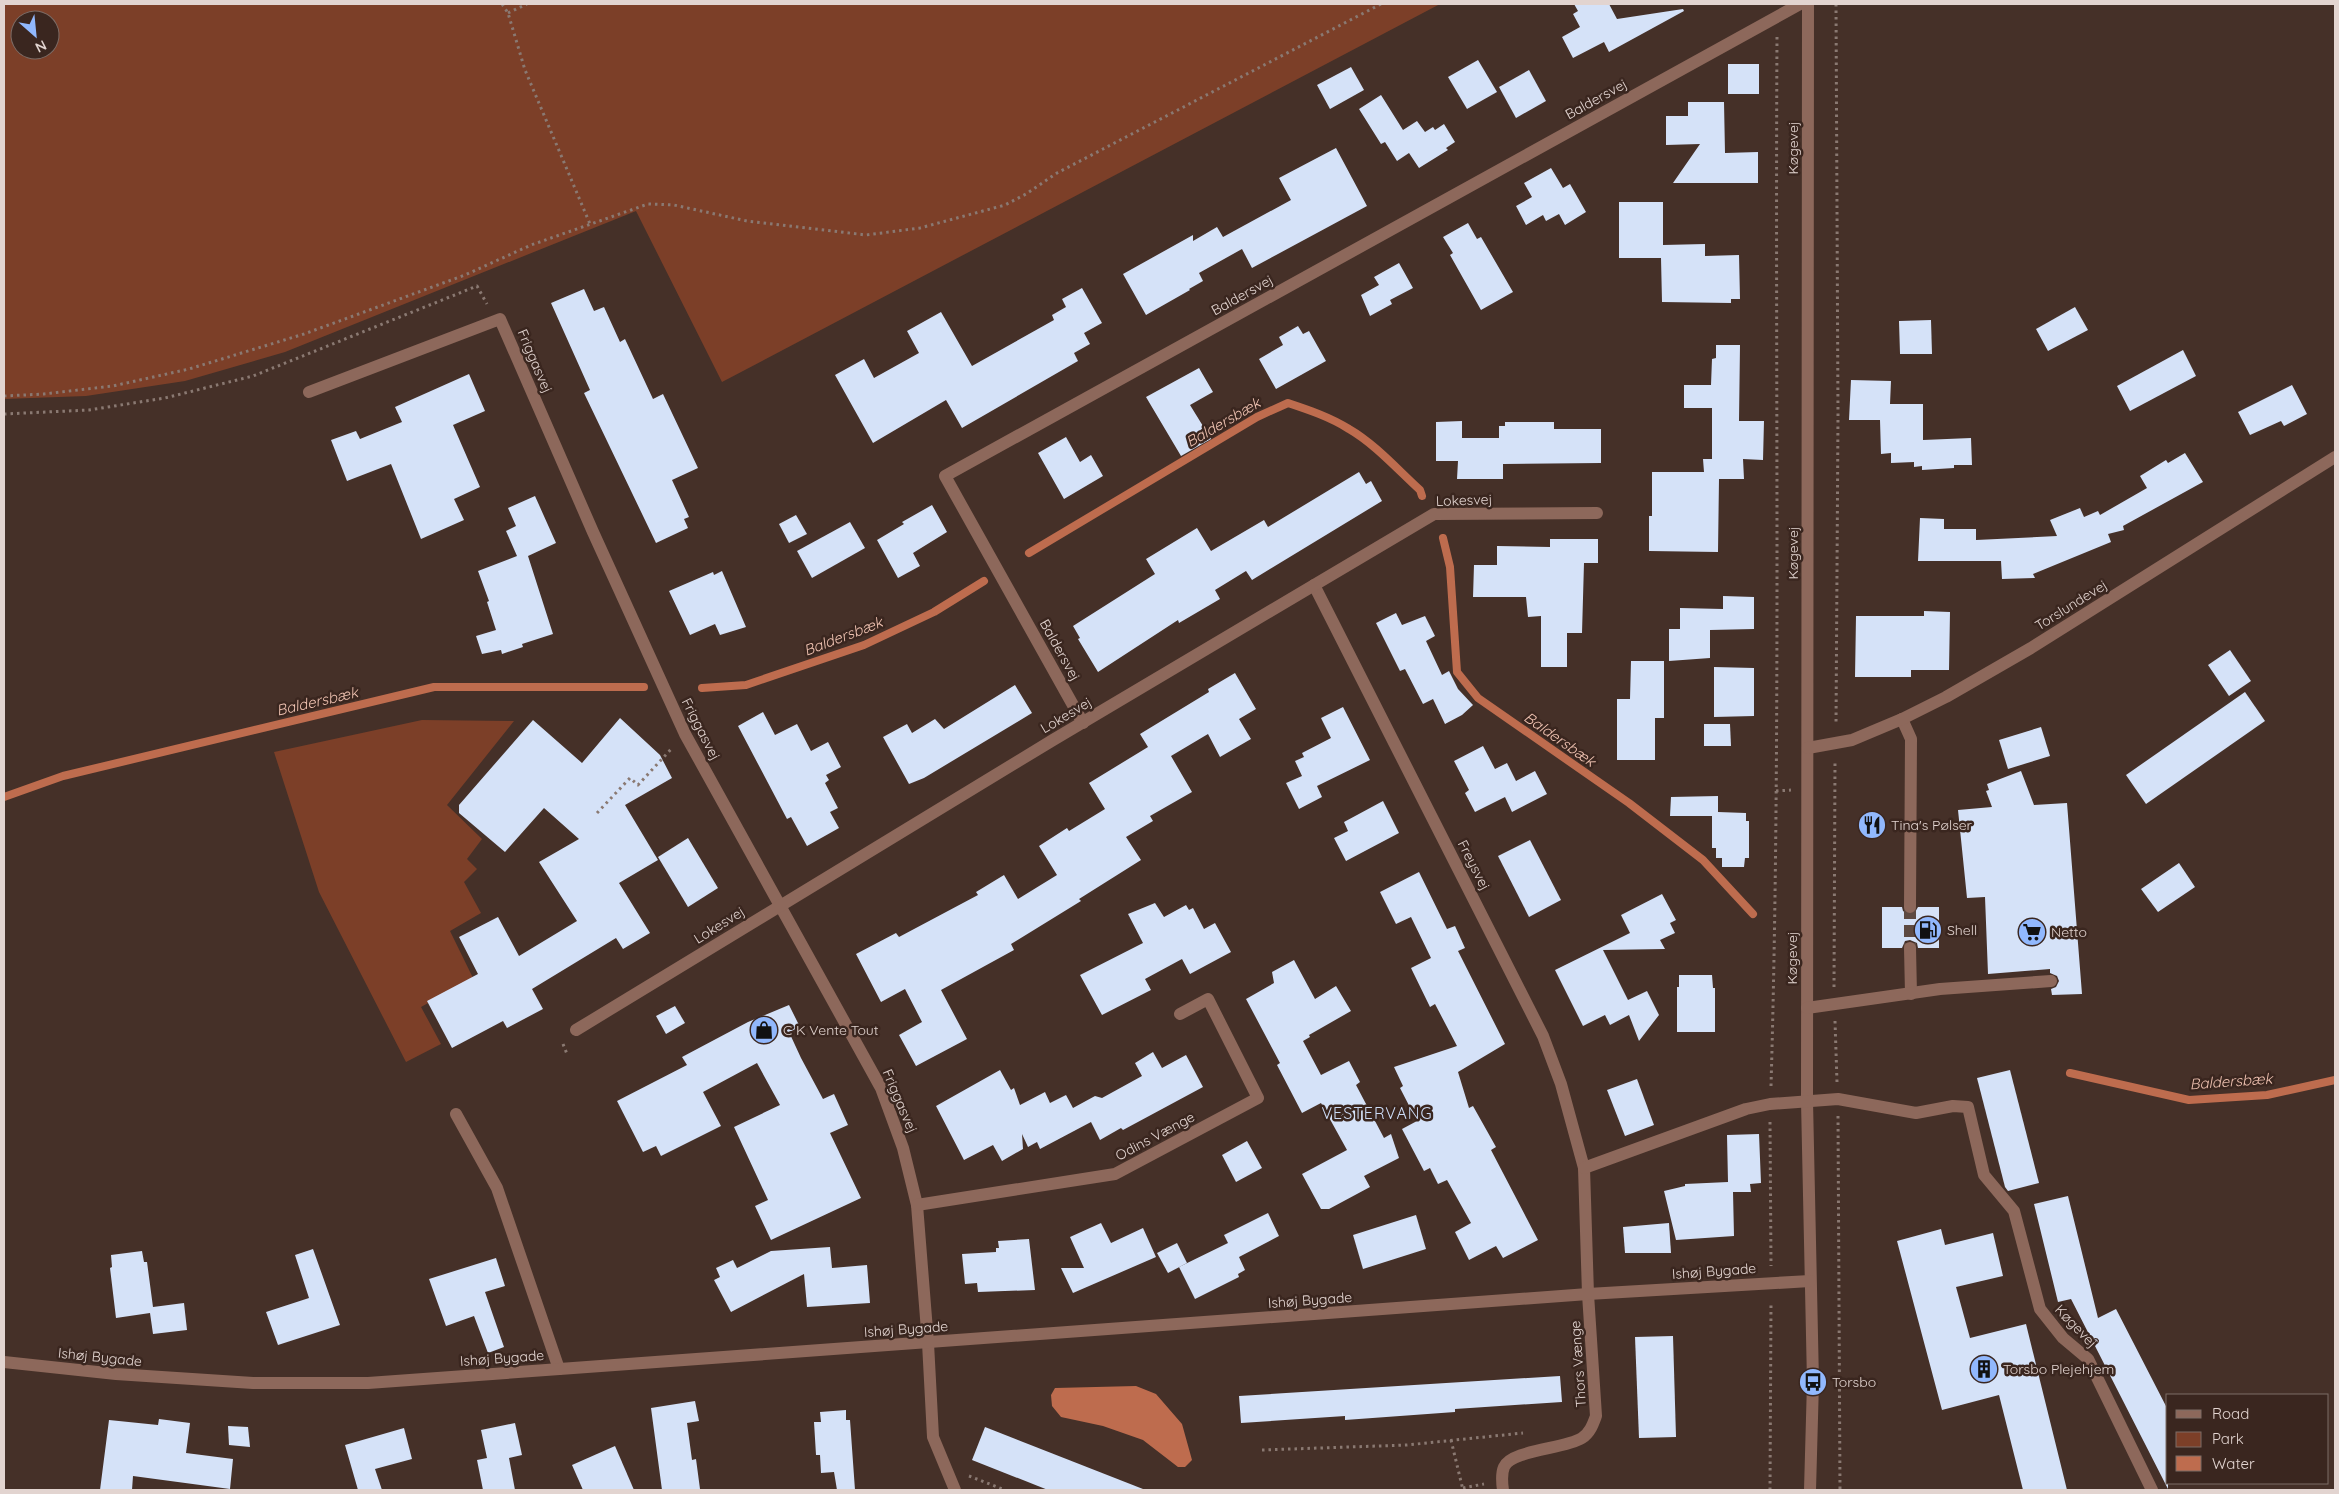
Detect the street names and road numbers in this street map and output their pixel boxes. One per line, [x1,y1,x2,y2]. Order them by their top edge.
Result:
street label: Baldersvej [1562,75,1630,123]
street label: Køgevej [1784,121,1802,175]
street label: Baldersvej [1208,271,1276,319]
street label: Friggasvej [513,326,557,396]
street label: Lokesvej [1435,490,1493,510]
street label: Køgevej [1784,526,1802,580]
street label: Torslundevej [2032,576,2110,634]
street label: Baldersvej [1036,616,1084,684]
street label: Lokesvej [1037,693,1095,737]
street label: Friggasvej [678,695,724,763]
street label: Freysvej [1454,837,1494,893]
street label: Lokesvej [690,902,748,948]
street label: Køgevej [1783,931,1801,985]
street label: Friggasvej [878,1066,922,1136]
street label: Odins Vænge [1112,1108,1198,1164]
street label: Ishøj Bygade [1671,1259,1757,1283]
street label: Ishøj Bygade [1267,1288,1353,1312]
street label: Køgevej [2051,1301,2101,1351]
street label: Ishøj Bygade [863,1317,949,1341]
street label: Thors Vænge [1566,1320,1590,1408]
street label: Ishøj Bygade [57,1344,143,1370]
street label: Ishøj Bygade [459,1346,545,1370]

